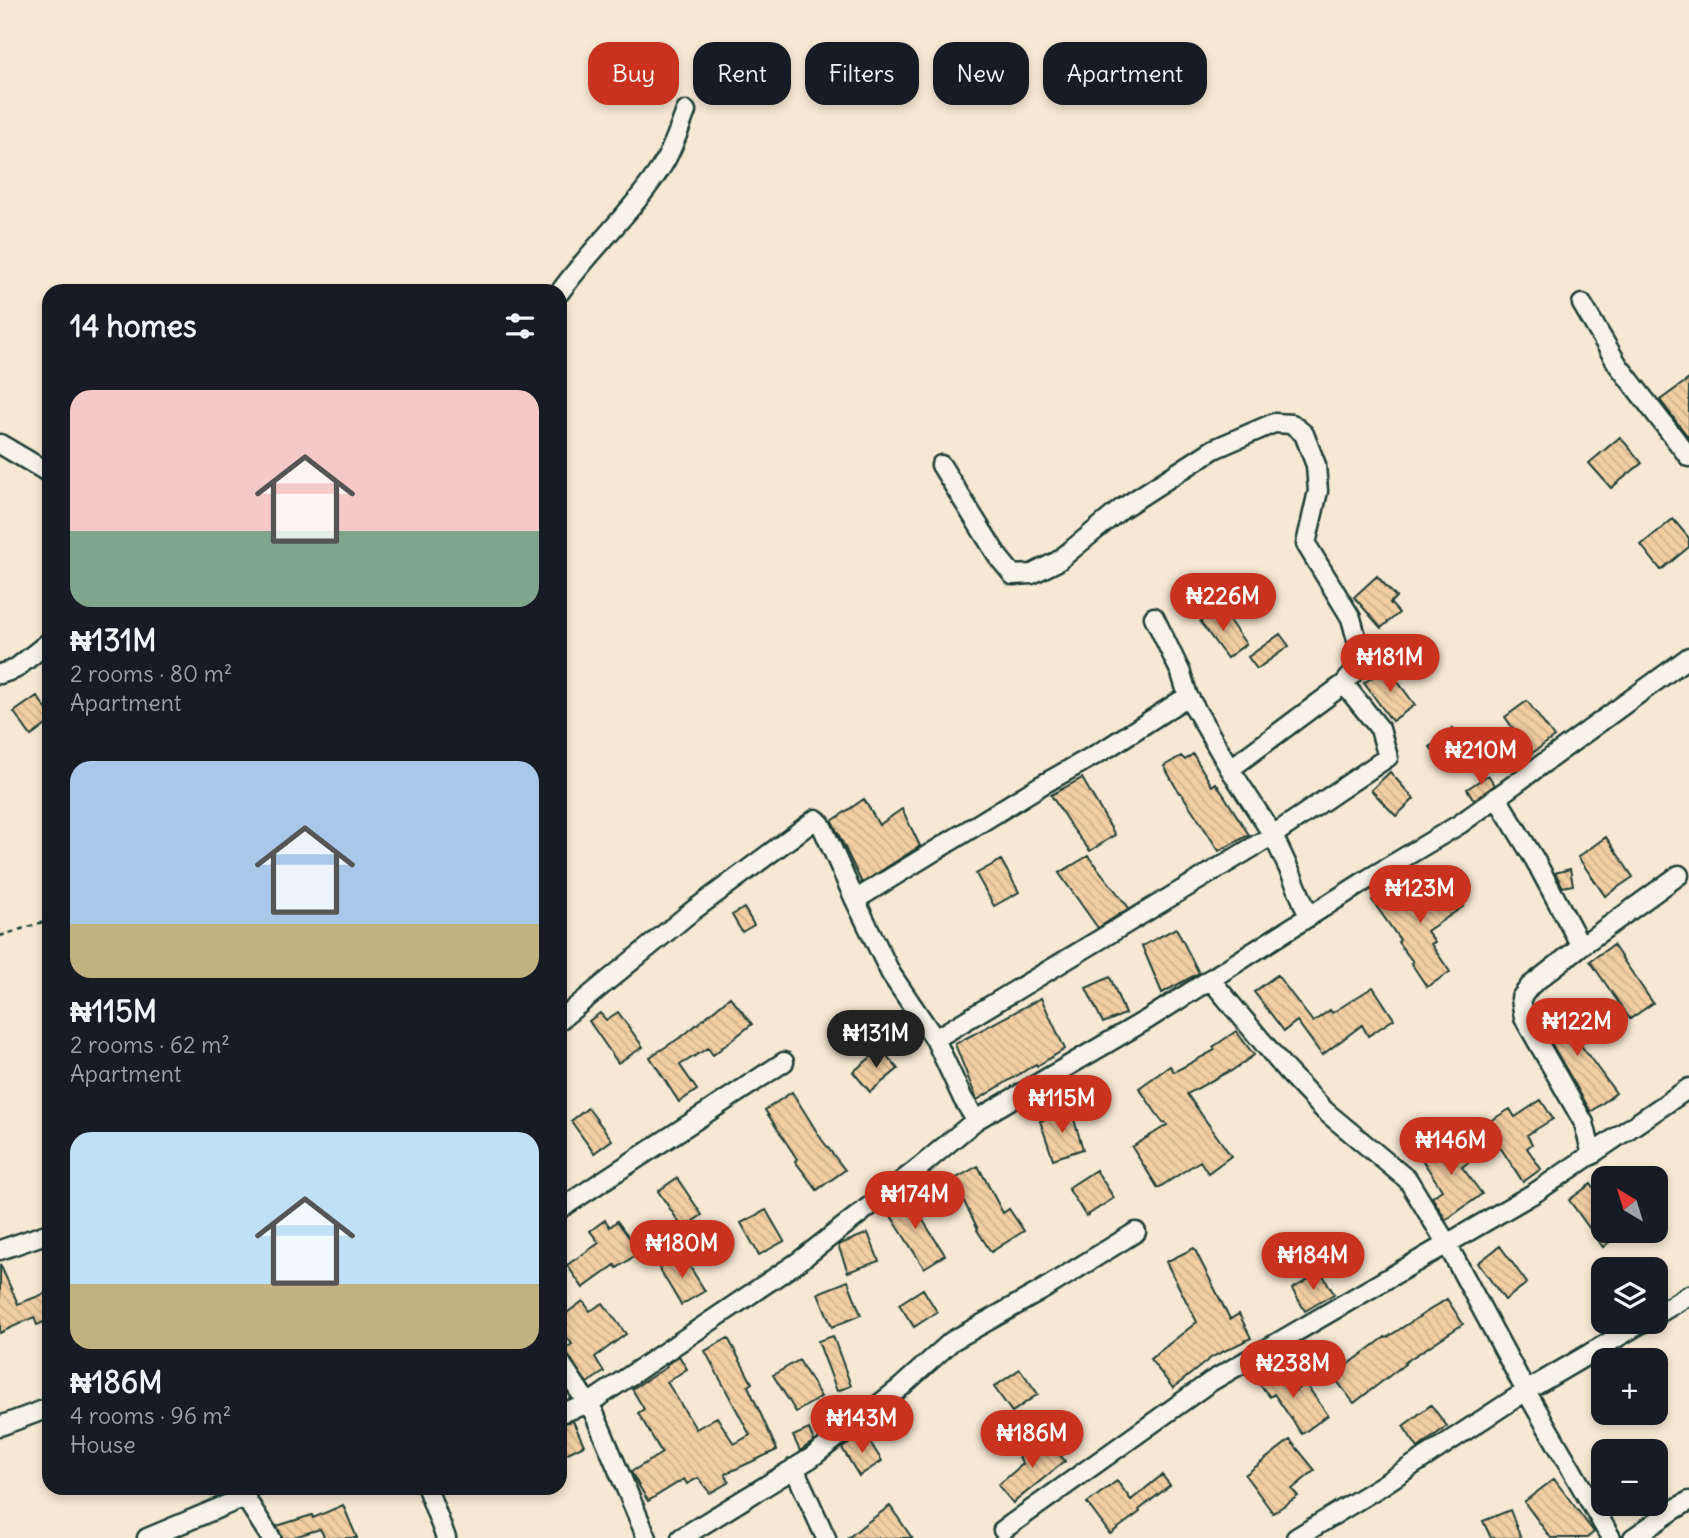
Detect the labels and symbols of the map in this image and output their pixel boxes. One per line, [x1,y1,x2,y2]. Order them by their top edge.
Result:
pin: ₦226M [1174,574,1272,633]
pin: ₦181M [1341,634,1439,694]
pin: ₦210M [1432,728,1530,787]
pin: ₦123M [1371,866,1469,925]
pin: ₦122M [1528,998,1626,1058]
pin: ₦131M [827,1010,925,1070]
pin: ₦115M [1013,1076,1111,1135]
pin: ₦146M [1402,1118,1500,1177]
north arrow [1591,1166,1668,1242]
pin: ₦174M [866,1172,964,1231]
pin: ₦180M [633,1220,731,1280]
pin: ₦184M [1264,1232,1362,1292]
pin: ₦238M [1244,1340,1342,1400]
pin: ₦143M [813,1396,911,1455]
pin: ₦186M [983,1410,1081,1470]

